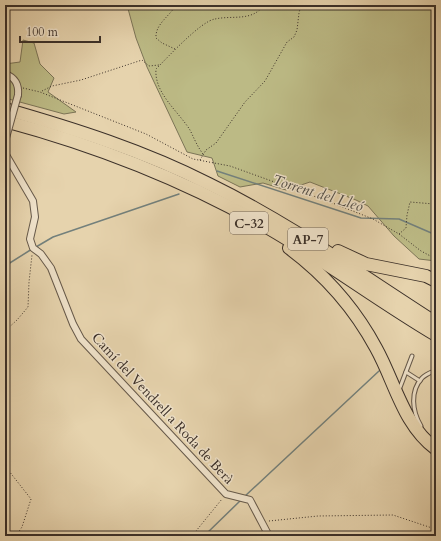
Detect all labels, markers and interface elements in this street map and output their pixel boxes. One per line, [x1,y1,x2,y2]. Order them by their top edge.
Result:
scale bar [20,18,100,44]
text: 100 m [26,24,59,40]
water label: Torrent del Lleó [270,170,367,217]
road number: C-32 [230,212,268,234]
road number: AP-7 [288,228,328,250]
street label: Camí del Vendrell a Roda de Berà [87,328,238,488]

